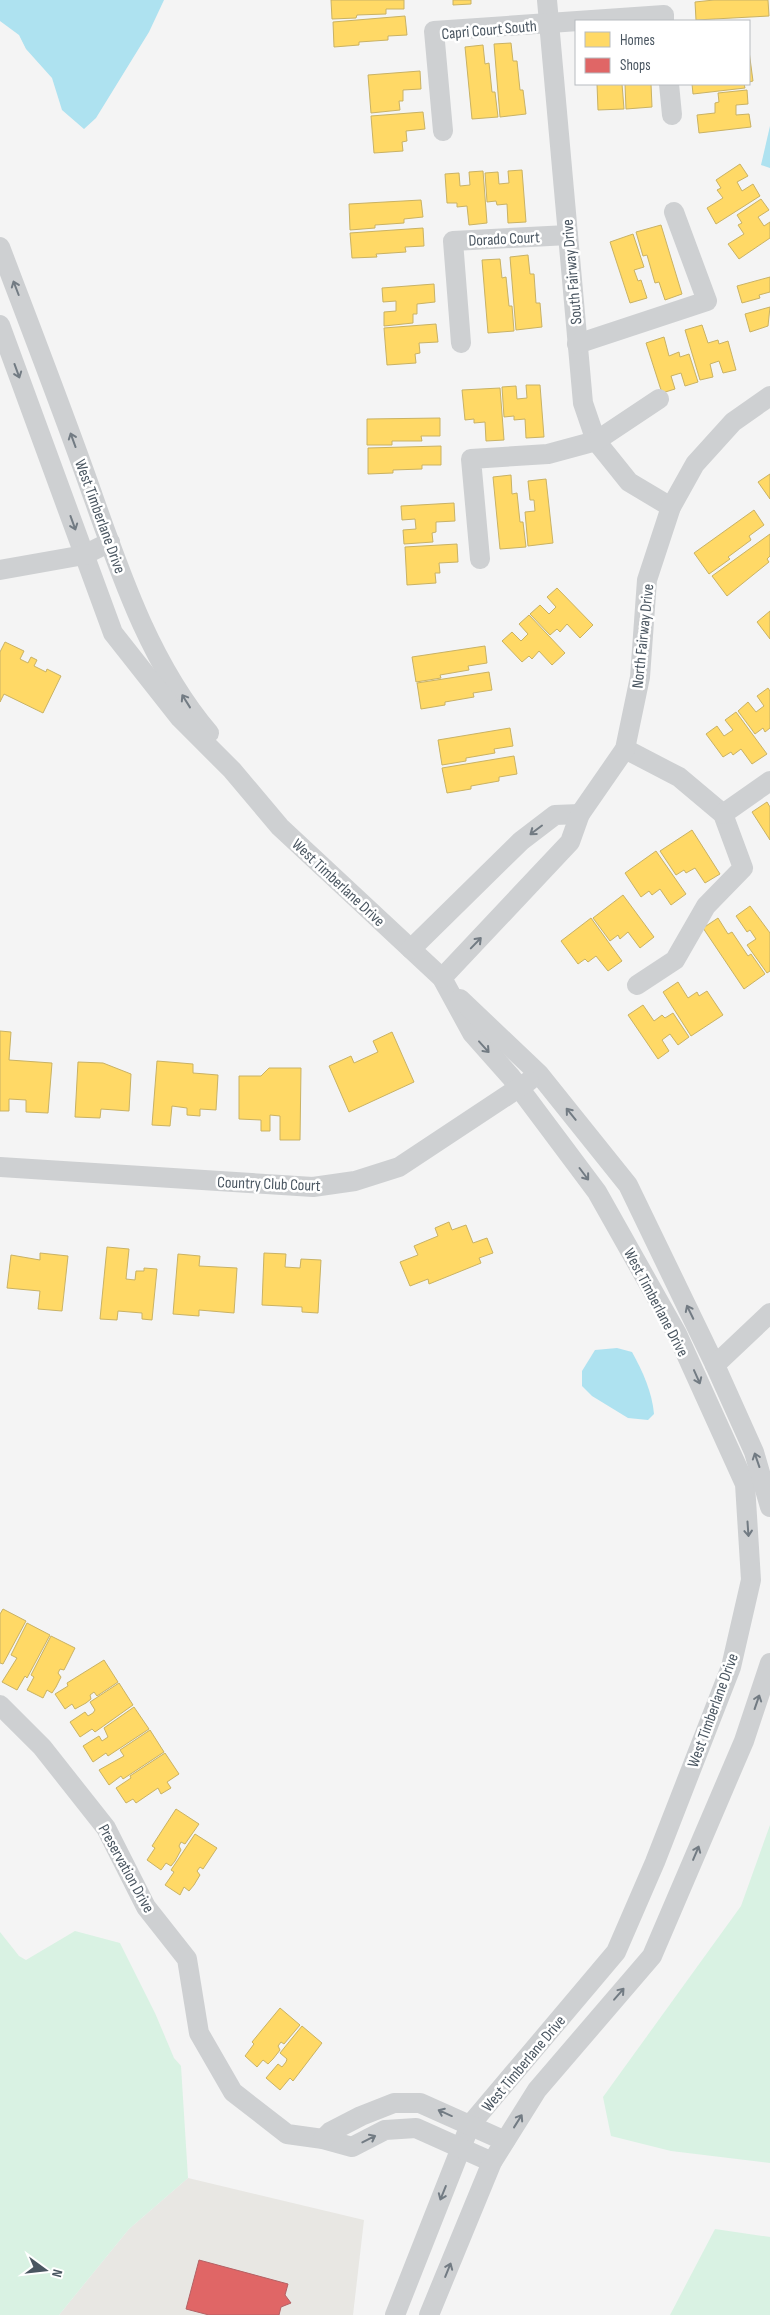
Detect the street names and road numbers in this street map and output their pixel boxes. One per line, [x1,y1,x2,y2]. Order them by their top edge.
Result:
street label: Capri Court South [441,17,538,44]
street label: South Fairway Drive [558,218,587,325]
street label: Dorado Court [468,228,540,251]
street label: West Timberlane Drive [70,457,129,576]
street label: North Fairway Drive [629,583,658,689]
street label: West Timberlane Drive [288,835,388,931]
street label: Country Club Court [217,1173,321,1196]
street label: West Timberlane Drive [619,1245,692,1360]
street label: West Timberlane Drive [684,1651,743,1770]
street label: Preservation Drive [94,1821,158,1916]
street label: West Timberlane Drive [478,2012,570,2116]

